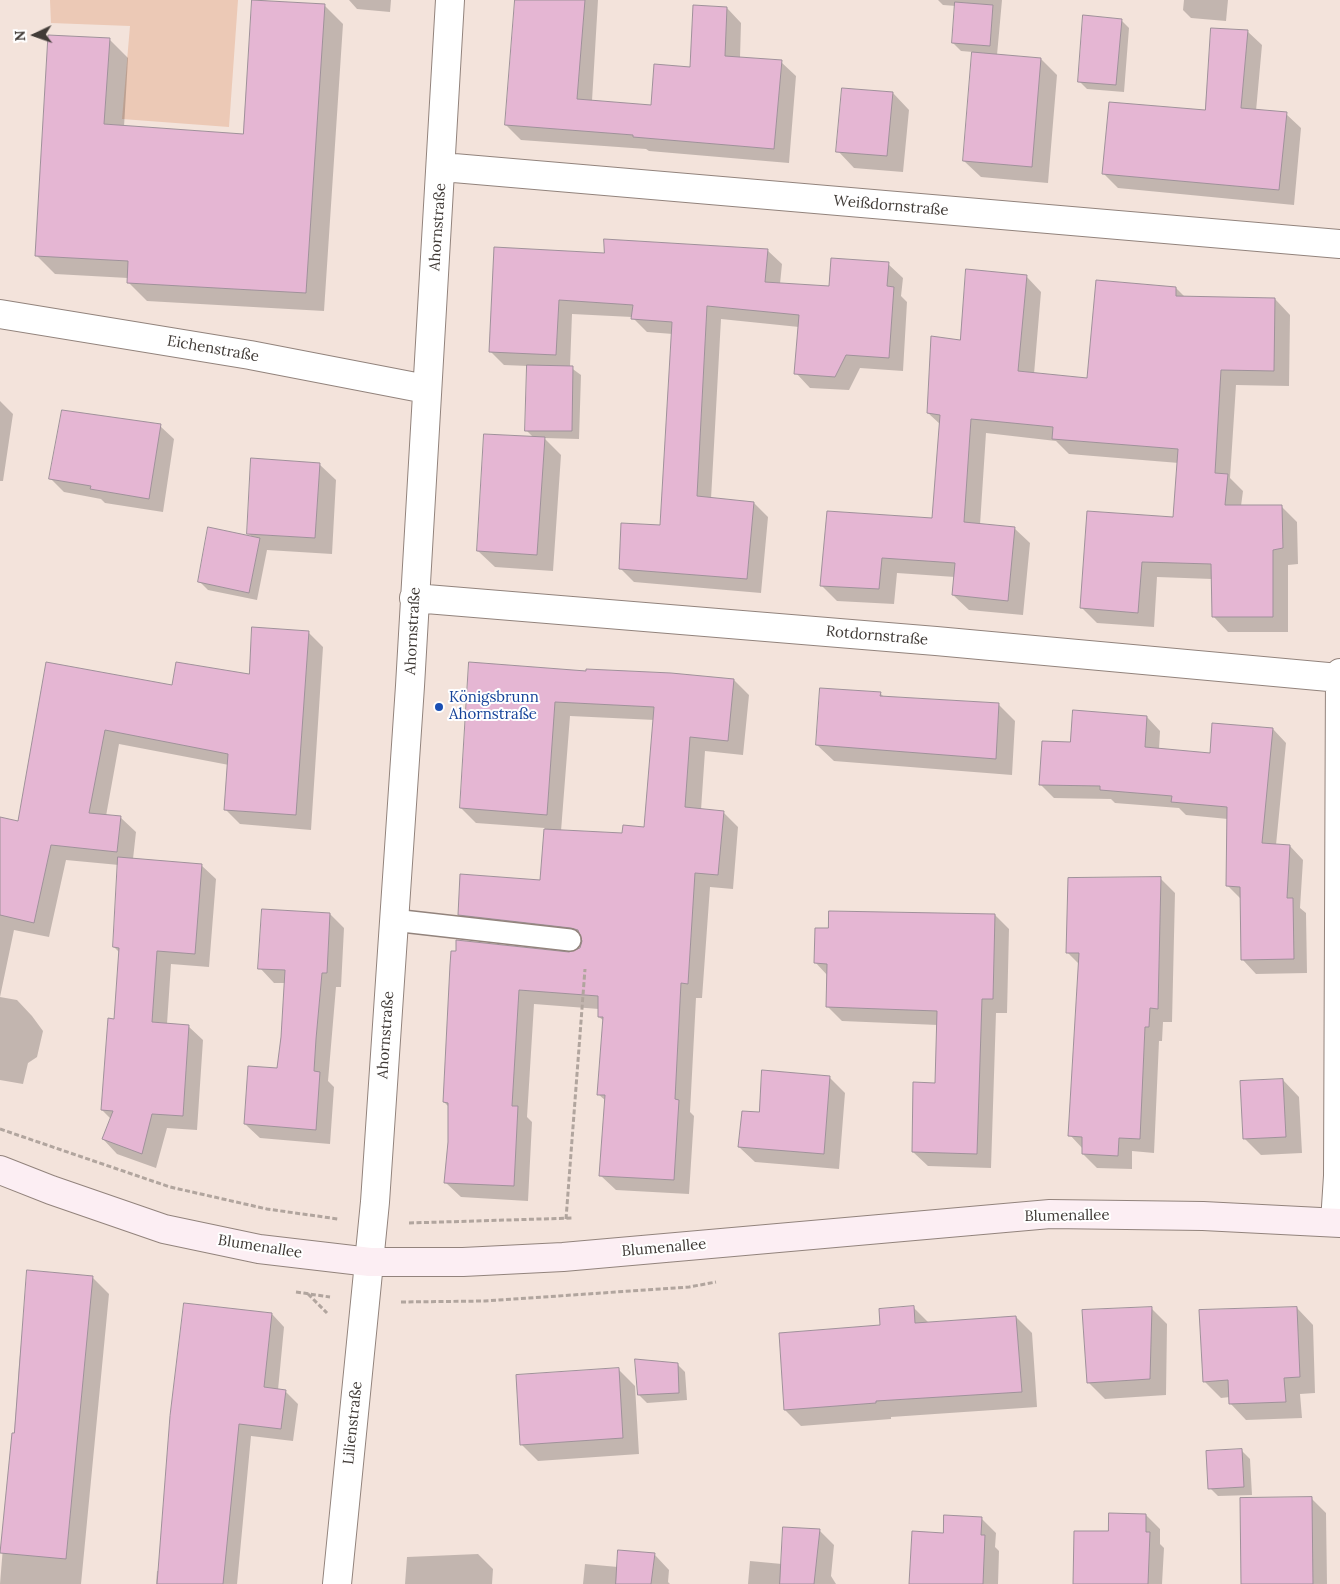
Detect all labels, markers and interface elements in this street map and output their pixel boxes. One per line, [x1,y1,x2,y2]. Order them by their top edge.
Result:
north arrow [10,10,60,60]
text: N [11,30,29,42]
street label: Ahornstraße [426,182,450,272]
street label: Weißdornstraße [833,192,949,220]
street label: Eichenstraße [166,332,260,366]
street label: Ahornstraße [402,587,424,675]
street label: Rotdornstraße [825,623,929,649]
place label: Königsbrunn Ahornstraße [449,689,539,724]
marker: Königsbrunn Ahornstraße [433,701,445,713]
street label: Ahornstraße [374,990,398,1080]
street label: Blumenallee [1024,1206,1110,1226]
street label: Blumenallee [217,1231,303,1263]
street label: Blumenallee [621,1235,707,1261]
street label: Lilienstraße [340,1380,366,1466]

